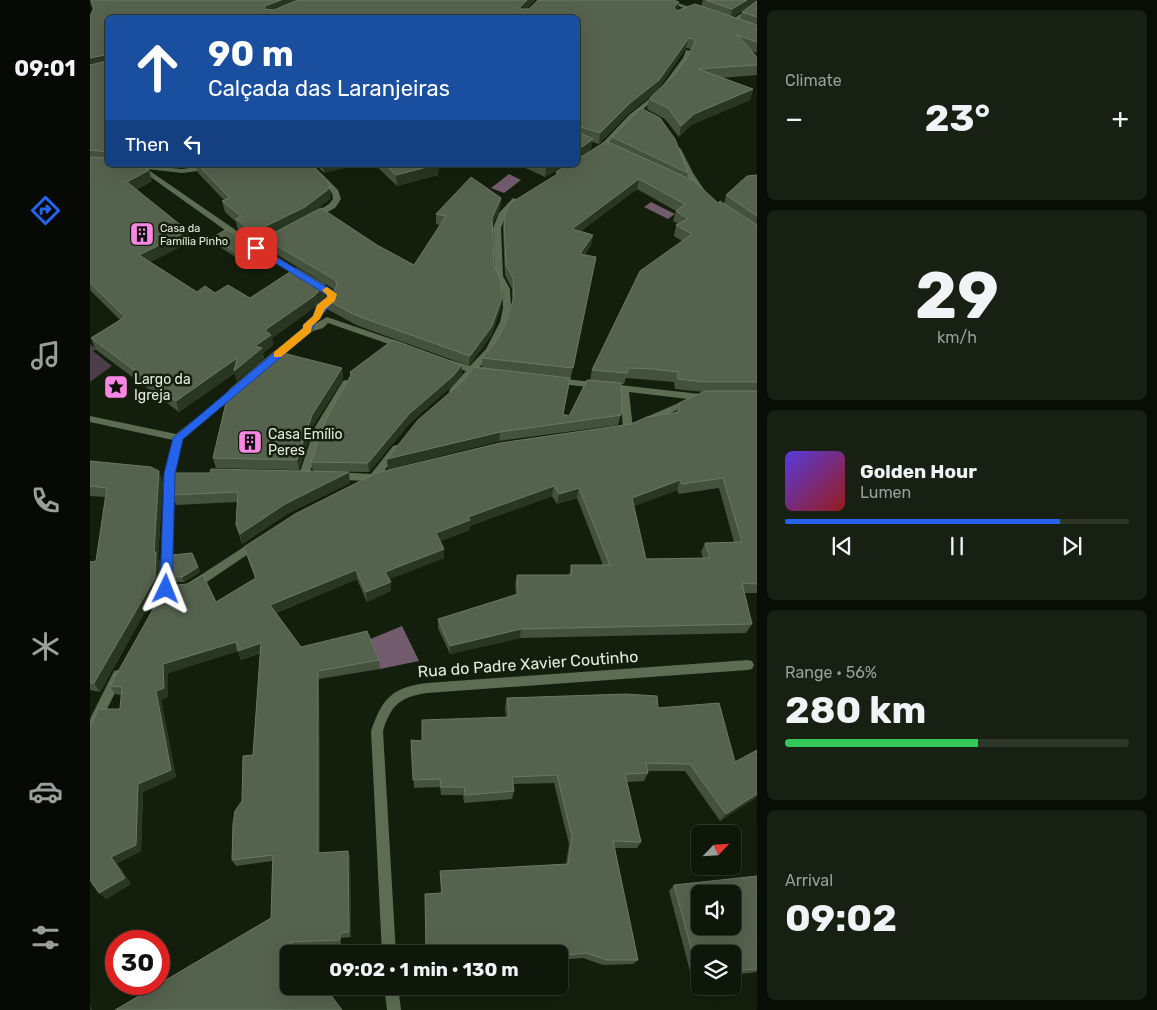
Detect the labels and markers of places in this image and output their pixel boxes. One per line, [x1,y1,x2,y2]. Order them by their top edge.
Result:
building icon: Casa da Família Pinho [129,221,155,247]
place label: Casa da Família Pinho [160,222,228,248]
pin [235,227,277,269]
place label: Largo da Igreja [134,371,191,404]
place icon: Largo da Igreja [103,374,129,400]
place label: Casa Emílio Peres [268,426,343,459]
building icon: Casa Emílio Peres [237,429,263,455]

